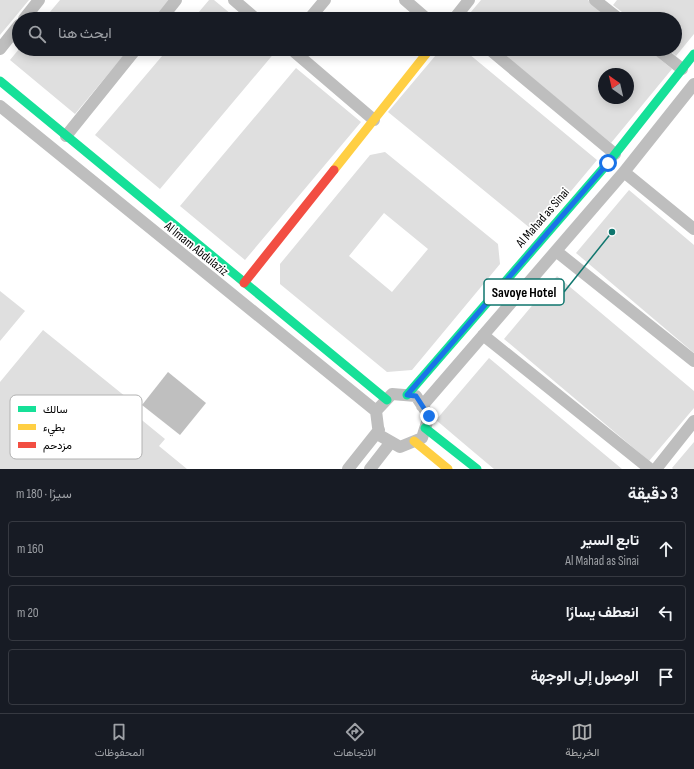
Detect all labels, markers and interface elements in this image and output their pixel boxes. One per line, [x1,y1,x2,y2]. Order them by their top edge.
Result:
search box [12,12,682,56]
icon: search [26,23,48,45]
text: ابحث هنا [58,24,112,43]
north arrow [598,68,634,104]
route start [599,154,617,172]
street label: Al Mahad as Sinai [512,185,573,251]
street label: Al Imam Abdulaziz [160,217,232,280]
callout: Savoye Hotel [484,279,564,305]
text: Savoye Hotel [492,284,556,301]
legend [10,395,142,459]
text: سالك [43,403,68,416]
route end [420,407,438,425]
text: بطيء [43,421,65,437]
text: مزدحم [43,439,72,453]
text: 3 دقيقة [628,484,678,504]
text: سيرًا · 180 m [16,486,72,502]
text: تابع السير [581,531,639,550]
icon: ahead [655,538,677,560]
text: 160 m [17,541,43,557]
text: Al Mahad as Sinai [565,553,639,569]
icon: left [655,602,677,624]
text: انعطف يسارًا [566,603,639,622]
text: 20 m [17,605,39,621]
icon: arrive [655,666,677,688]
text: الوصول إلى الوجهة [531,667,639,686]
tab: المحفوظات [95,721,144,762]
tab: الاتجاهات [333,721,376,762]
tab: الخريطة [565,721,599,762]

